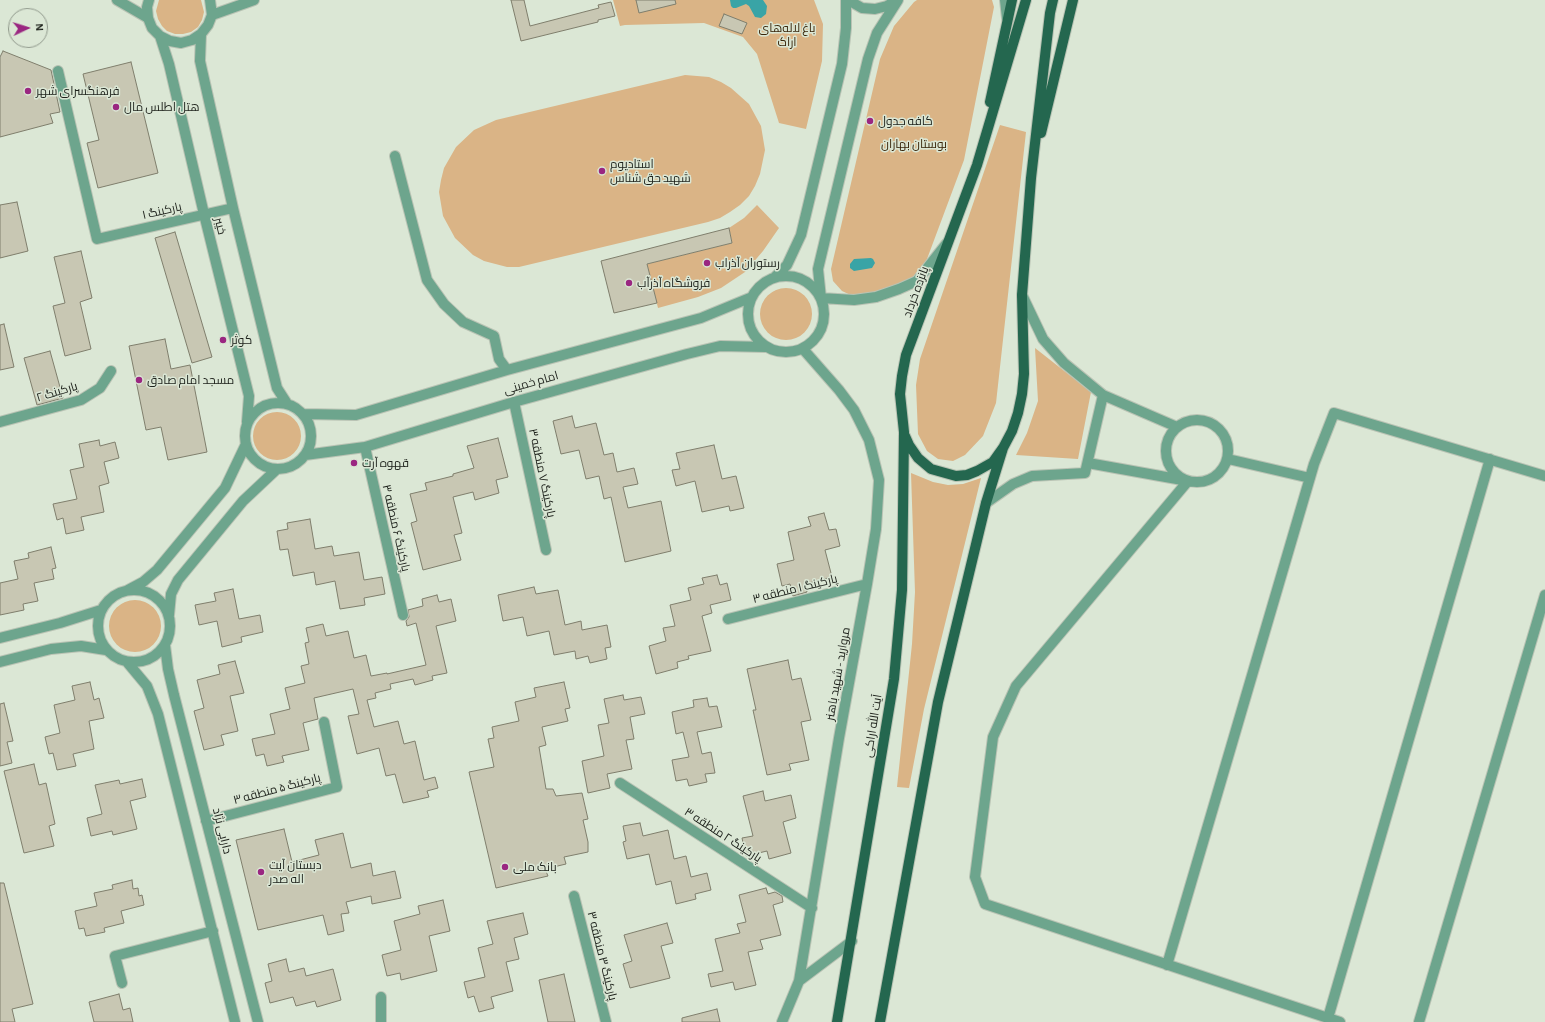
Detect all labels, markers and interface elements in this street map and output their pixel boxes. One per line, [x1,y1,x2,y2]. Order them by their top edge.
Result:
north arrow [8,8,48,48]
park label: باغ لاله‌های اراک [758,21,816,49]
text: N [34,23,45,31]
place label: فرهنگسرای شهر [36,84,120,98]
marker: فرهنگسرای شهر [23,86,33,96]
place label: هتل اطلس مال [124,100,199,114]
marker: هتل اطلس مال [111,102,121,112]
place label: کافه جدول [878,114,933,128]
marker: کافه جدول [865,116,875,126]
park label: بوستان بهاران [881,137,947,151]
place label: استادیوم شهید حق شناس [610,157,691,185]
marker: استادیوم شهید حق شناس [597,166,607,176]
street label: پارکینگ ۱ [141,199,183,223]
street label: خیبر [211,216,229,236]
place label: رستوران آذراب [715,256,780,270]
marker: رستوران آذراب [702,258,712,268]
street label: پانزده خرداد [900,264,932,320]
place label: فروشگاه آذرآب [637,276,710,290]
marker: فروشگاه آذرآب [624,278,634,288]
place label: کوثر [231,333,252,347]
marker: کوثر [218,335,228,345]
street label: امام خمینی [502,368,560,398]
place label: مسجد امام صادق [147,373,234,387]
marker: مسجد امام صادق [134,375,144,385]
street label: پارکینگ ۲ [35,379,79,405]
street label: پارکینگ ۷ منطقه ۳ [526,427,558,519]
place label: قهوه آرت [362,456,409,470]
marker: قهوه آرت [349,458,359,468]
street label: پارکینگ ۶ منطقه ۳ [379,483,413,573]
street label: پارکینگ ۱ منطقه ۳ [751,572,839,606]
street label: مروارید - شهید باهنر [823,626,853,722]
street label: آیت الله اراکی [861,693,885,759]
street label: پارکینگ ۵ منطقه ۳ [232,770,322,808]
street label: پارکینگ ۲ منطقه ۳ [682,805,764,865]
street label: دارایی نژاد [209,806,235,856]
place label: دبستان آیت اله صدر [269,858,322,886]
place label: بانک ملی [513,860,557,874]
marker: بانک ملی [500,862,510,872]
marker: دبستان آیت اله صدر [256,867,266,877]
street label: پارکینگ ۳ منطقه ۳ [584,910,620,1002]

